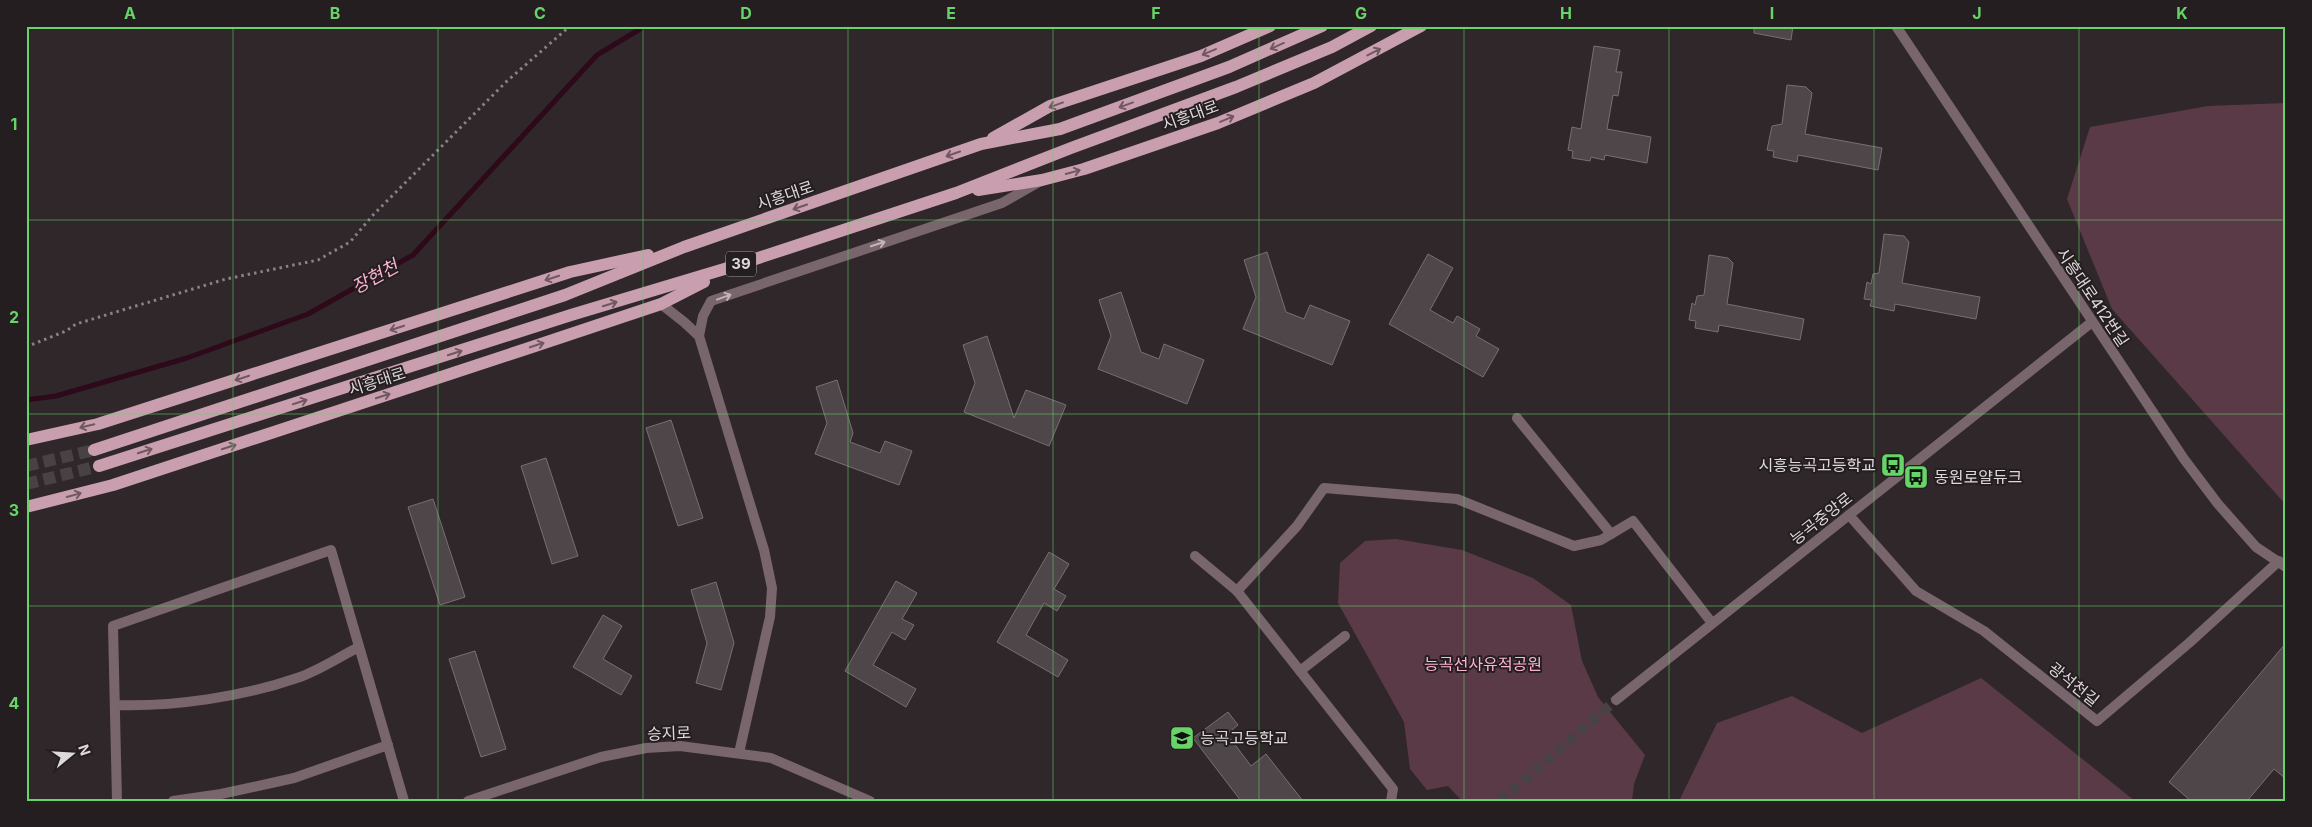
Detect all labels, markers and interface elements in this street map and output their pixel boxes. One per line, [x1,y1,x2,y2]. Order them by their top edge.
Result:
text: A [124,3,136,23]
text: B [330,3,340,23]
text: C [534,3,546,23]
text: D [740,3,752,23]
text: E [946,3,956,23]
text: F [1151,3,1161,23]
text: G [1355,3,1367,23]
text: H [1560,3,1572,23]
text: I [1770,3,1774,23]
text: J [1972,3,1982,23]
text: K [2176,3,2188,23]
one-way arrow [1270,41,1285,51]
one-way arrow [1367,47,1382,57]
one-way arrow [1202,48,1217,58]
street label: 시흥대로 [1159,95,1221,134]
one-way arrow [1048,101,1064,110]
one-way arrow [1119,101,1134,110]
text: 1 [11,114,17,134]
one-way arrow [1219,114,1234,124]
one-way arrow [946,149,962,159]
one-way arrow [1064,167,1080,176]
street label: 시흥대로 [754,176,816,214]
one-way arrow [793,203,808,212]
one-way arrow [870,239,885,248]
street label: 시흥대로412번길 [2053,244,2133,350]
road number: 39 [726,252,756,276]
water label: 장현천 [348,254,404,298]
one-way arrow [544,274,560,283]
one-way arrow [716,292,732,301]
one-way arrow [601,298,617,308]
text: 2 [9,307,19,327]
one-way arrow [390,324,405,333]
one-way arrow [529,340,545,350]
one-way arrow [446,347,462,357]
street label: 시흥대로 [346,362,408,400]
one-way arrow [235,373,251,383]
one-way arrow [375,391,390,400]
one-way arrow [292,397,307,406]
one-way arrow [80,422,96,432]
one-way arrow [220,441,236,451]
one-way arrow [137,446,153,456]
bus stop icon: 시흥능곡고등학교 [1880,452,1906,478]
place label: 시흥능곡고등학교 [1758,455,1876,475]
bus stop icon: 동원로얄듀크 [1903,464,1929,490]
place label: 동원로얄듀크 [1934,467,2022,487]
street label: 능곡중앙로 [1786,487,1856,549]
one-way arrow [65,490,81,500]
text: 3 [9,500,19,520]
park label: 능곡선사유적공원 [1424,654,1542,674]
street label: 광석천길 [2045,658,2103,710]
text: 4 [9,693,20,713]
street label: 승지로 [647,722,692,744]
school or university icon: 능곡고등학교 [1169,725,1195,751]
place label: 능곡고등학교 [1200,728,1288,748]
north arrow [48,730,98,780]
text: N [75,742,95,758]

